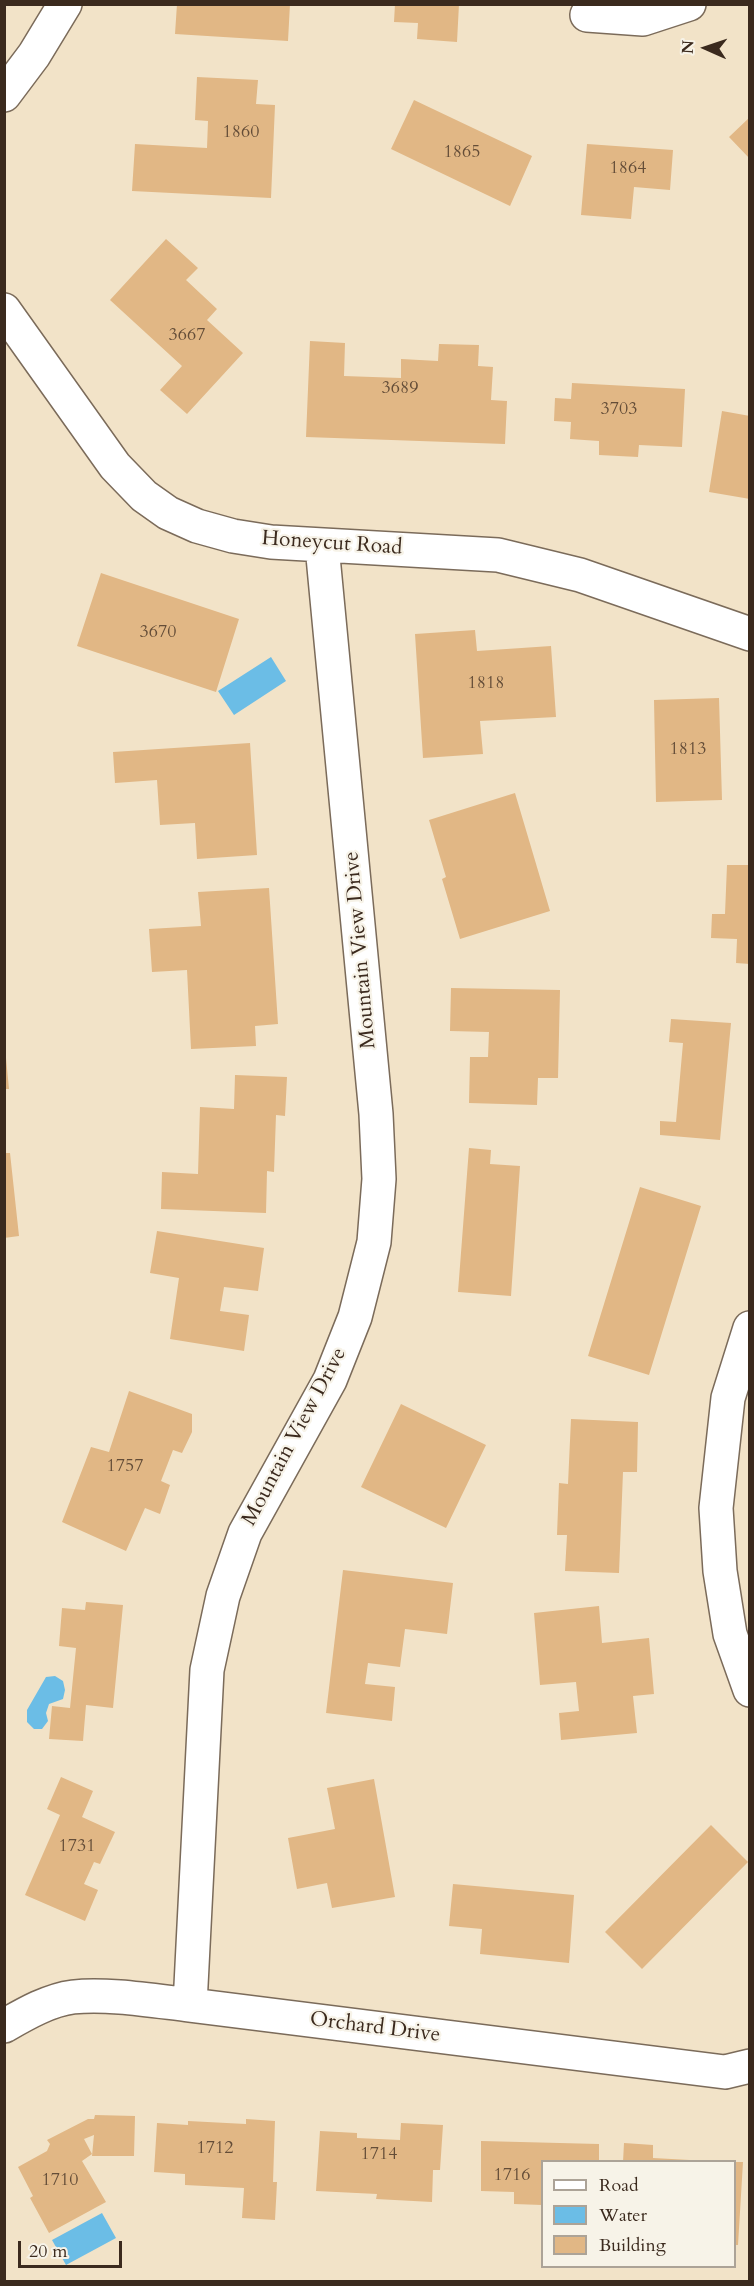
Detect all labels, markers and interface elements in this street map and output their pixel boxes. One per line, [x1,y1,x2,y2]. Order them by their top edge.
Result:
north arrow [676,18,736,78]
text: N [677,40,699,55]
house number: 1860 [223,122,259,144]
house number: 1865 [444,142,480,164]
house number: 1864 [610,158,646,180]
house number: 3667 [169,325,205,347]
house number: 3689 [382,378,418,400]
house number: 3703 [601,399,637,421]
street label: Honeycut Road [261,527,403,561]
house number: 3670 [140,622,176,644]
house number: 1818 [468,673,504,695]
house number: 1813 [670,739,706,761]
street label: Mountain View Drive [340,850,382,1050]
street label: Mountain View Drive [237,1344,353,1530]
house number: 1757 [107,1456,143,1478]
house number: 1731 [59,1836,95,1858]
street label: Orchard Drive [308,2007,442,2049]
house number: 1712 [197,2138,233,2160]
house number: 1714 [361,2144,397,2166]
legend [541,2160,736,2268]
house number: 1716 [494,2165,530,2187]
house number: 1710 [42,2170,78,2192]
text: Road [599,2173,639,2198]
text: Water [599,2203,647,2228]
scale bar [21,2229,124,2267]
text: Building [599,2233,666,2258]
text: 20 m [29,2239,68,2264]

